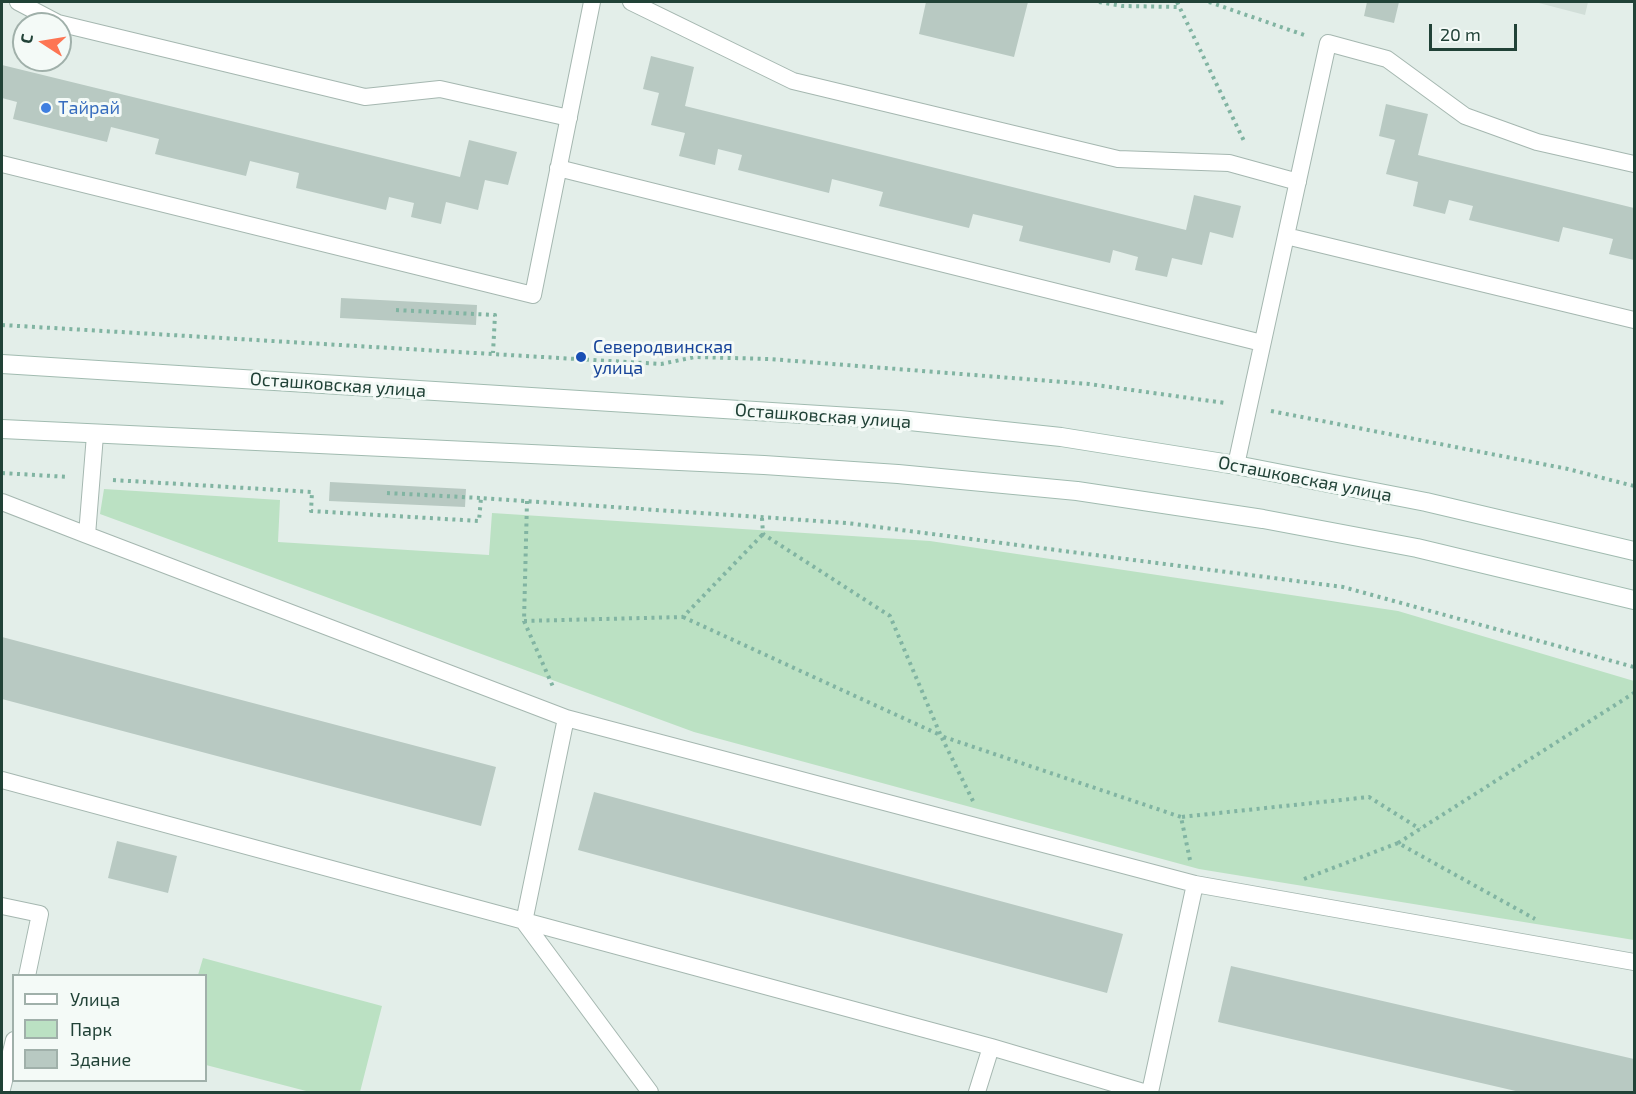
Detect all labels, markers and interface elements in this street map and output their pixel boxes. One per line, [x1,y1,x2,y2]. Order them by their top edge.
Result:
north arrow [12,12,72,72]
scale bar [1432,12,1520,50]
text: 20 m [1440,23,1481,45]
text: С [16,32,36,45]
place label: Тайрай [58,97,120,119]
marker: Тайрай [39,101,53,115]
place label: Северодвинская улица [593,336,733,378]
marker: Северодвинская улица [574,350,588,364]
street label: Осташковская улица [249,368,427,402]
street label: Осташковская улица [734,399,912,433]
street label: Осташковская улица [1216,452,1394,506]
legend [12,974,207,1082]
text: Улица [70,988,120,1010]
text: Парк [70,1018,112,1040]
text: Здание [70,1048,131,1070]

